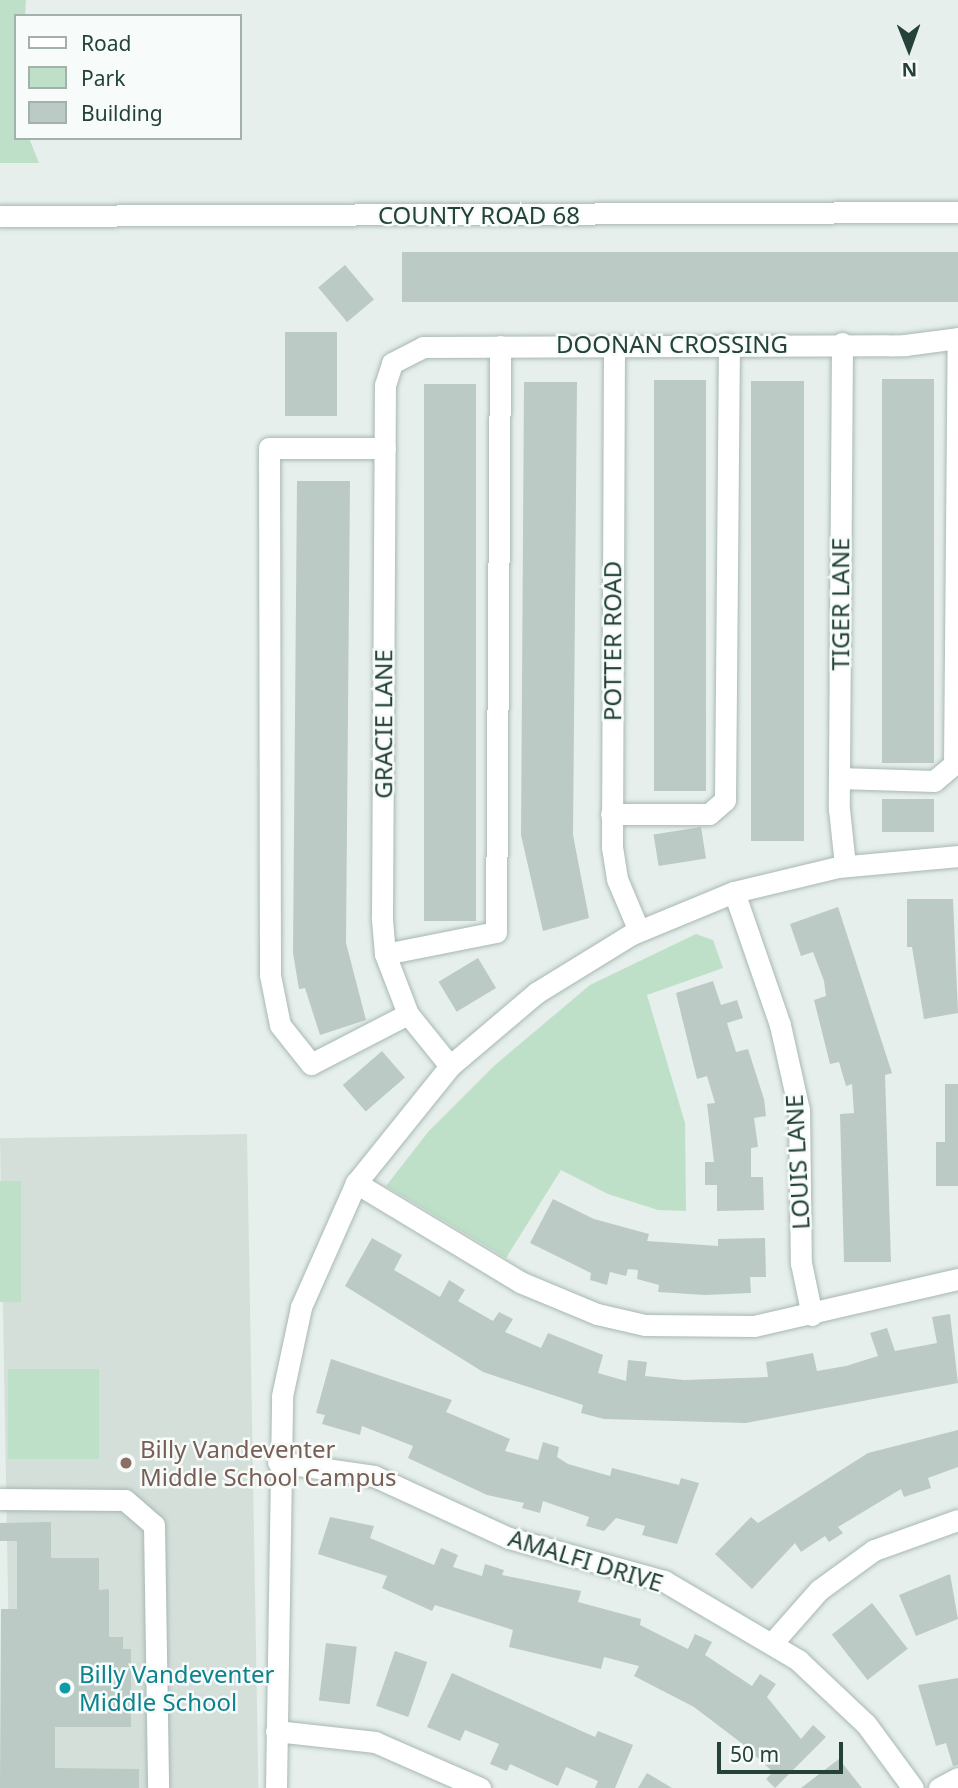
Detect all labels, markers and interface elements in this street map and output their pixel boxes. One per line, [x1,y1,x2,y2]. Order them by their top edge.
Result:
legend [14,14,242,140]
north arrow [874,14,944,84]
text: Road [81,29,131,57]
text: N [901,57,917,83]
text: Park [81,64,125,92]
text: Building [81,99,163,127]
street label: COUNTY ROAD 68 [378,201,580,229]
street label: DOONAN CROSSING [556,330,788,358]
street label: TIGER LANE [826,538,854,670]
street label: POTTER ROAD [598,561,626,721]
street label: GRACIE LANE [369,649,397,799]
street label: LOUIS LANE [779,1094,815,1230]
place label: Billy Vandeventer Middle School Campus [140,1435,397,1491]
marker: Billy Vandeventer Middle School Campus [118,1455,134,1471]
street label: AMALFI DRIVE [505,1523,667,1597]
place label: Billy Vandeventer Middle School [79,1660,274,1716]
marker: Billy Vandeventer Middle School [57,1680,73,1696]
scale bar [720,1728,846,1772]
text: 50 m [730,1740,779,1768]

